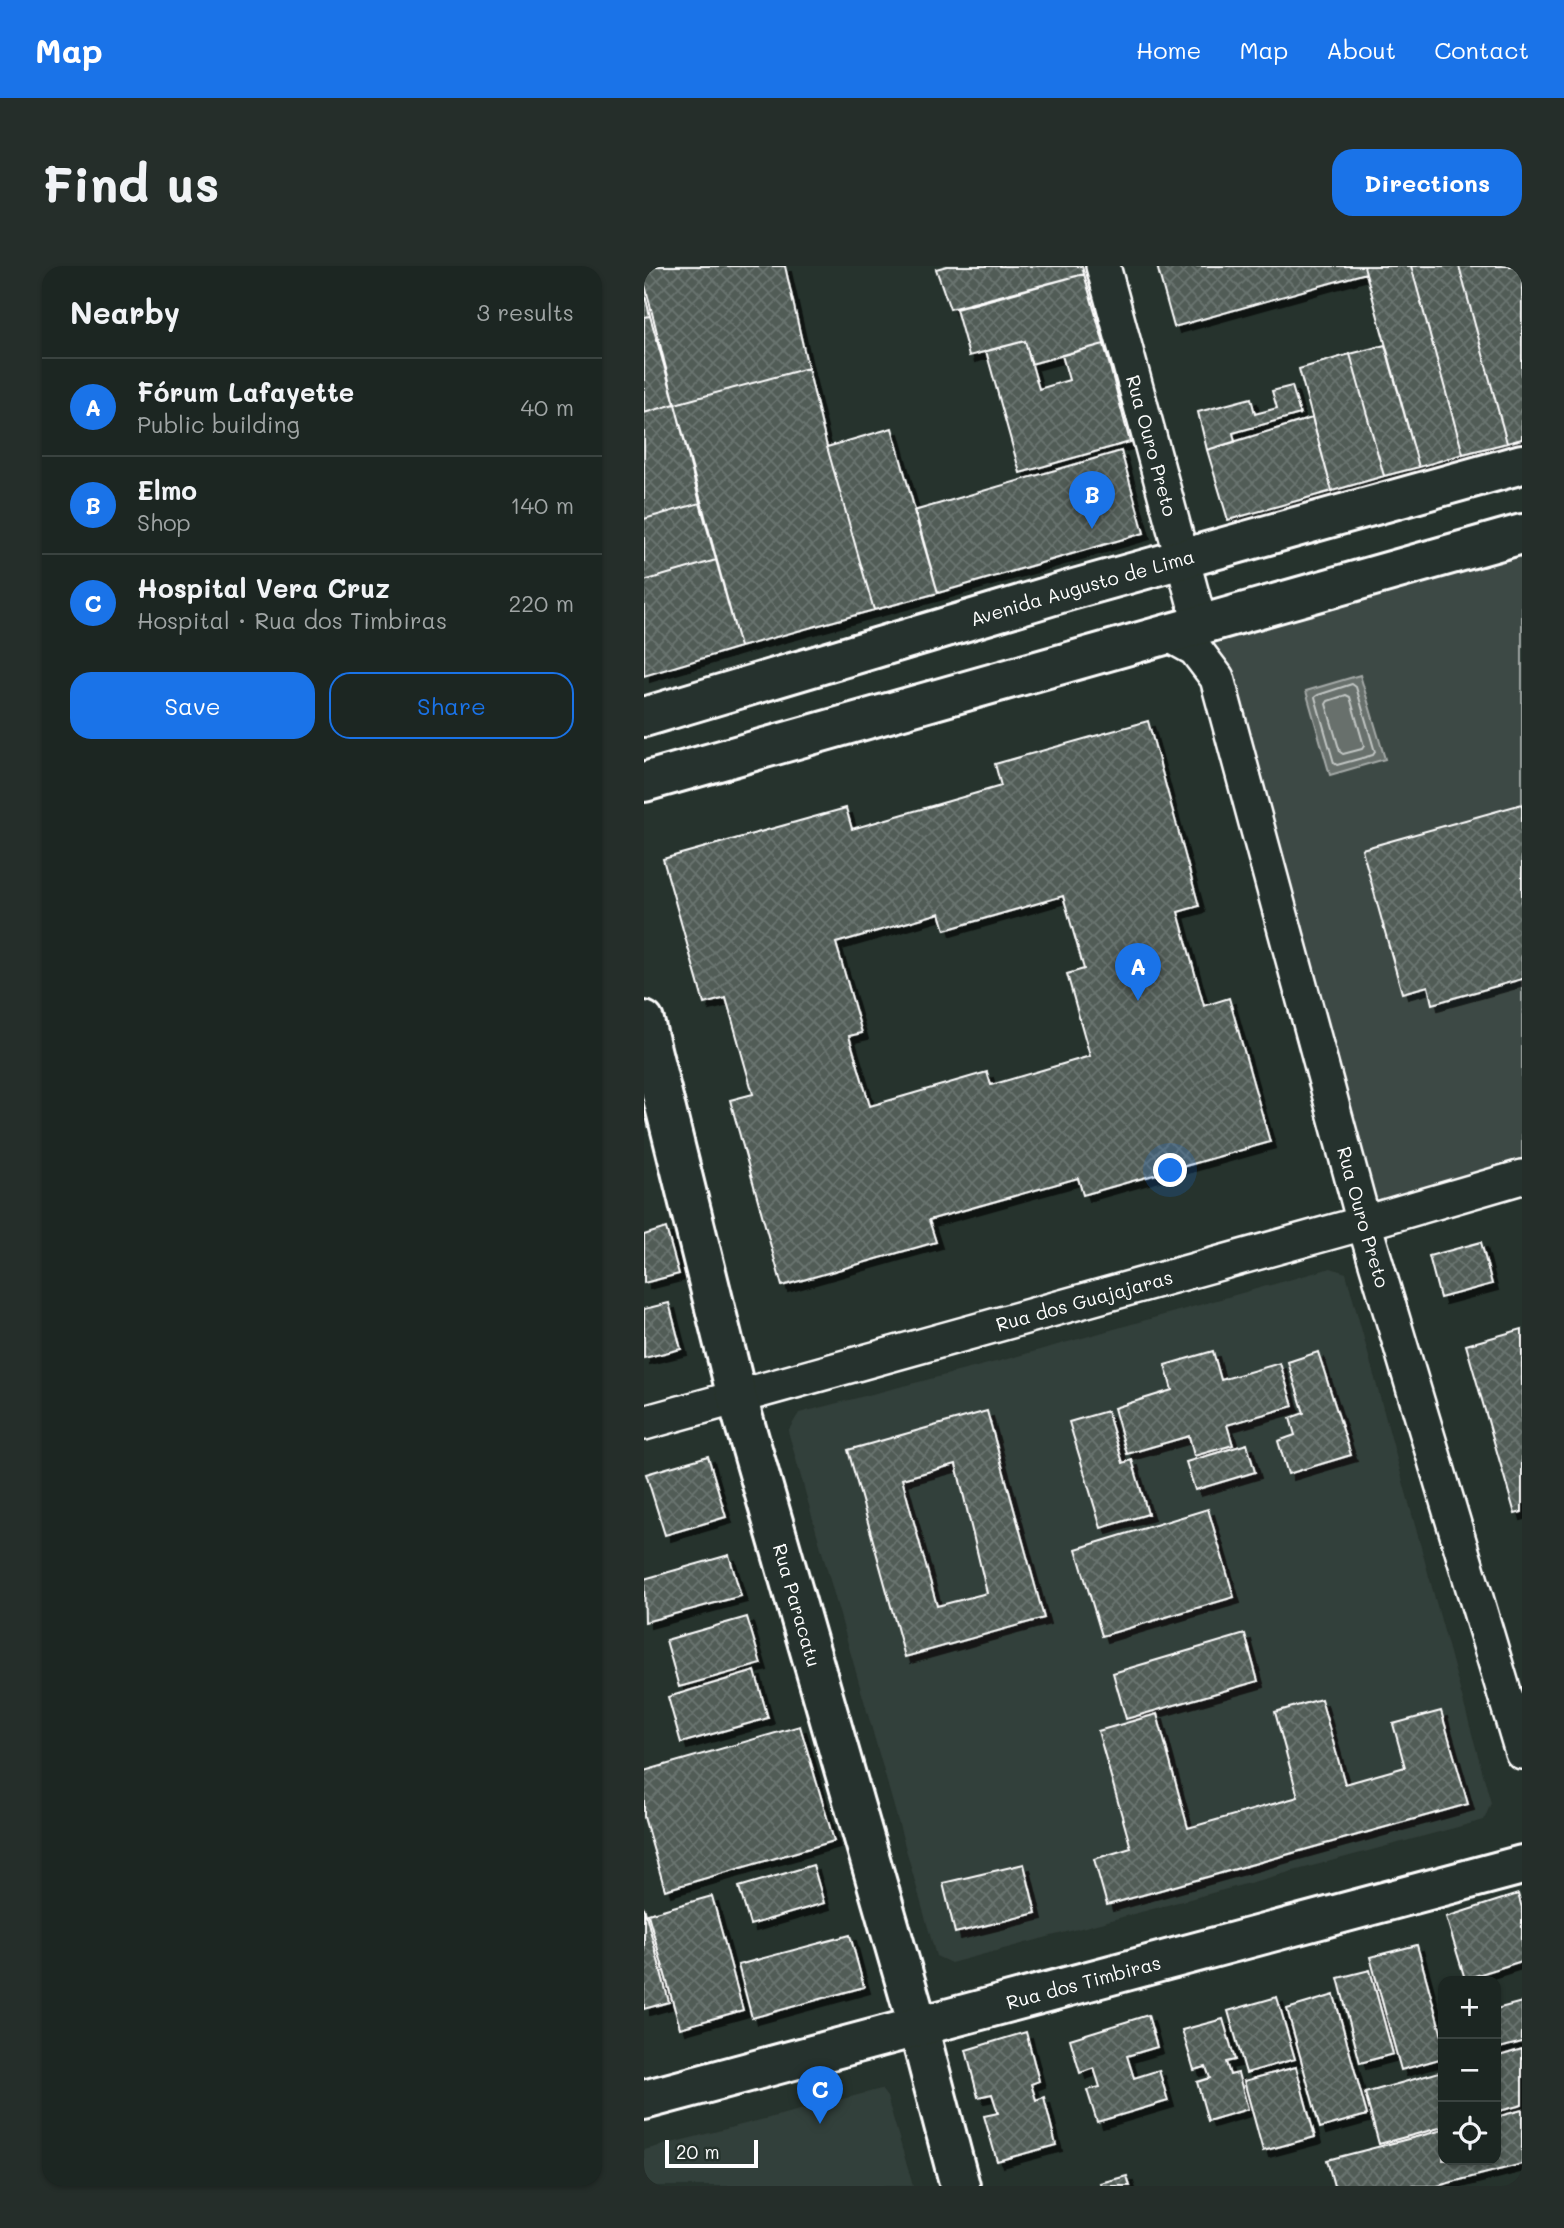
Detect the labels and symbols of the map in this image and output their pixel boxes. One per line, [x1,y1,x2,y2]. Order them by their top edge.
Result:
street label: Rua Ouro Preto [1121,372,1183,519]
pin: B [1069,471,1115,529]
street label: Avenida Augusto de Lima [967,543,1197,631]
pin: A [1115,943,1161,1001]
street label: Rua Ouro Preto [1332,1144,1396,1290]
your location [1153,1153,1187,1187]
street label: Rua dos Guajajaras [993,1264,1176,1337]
street label: Rua Paracatu [768,1541,827,1670]
street label: Rua dos Timbiras [1003,1949,1164,2015]
pin: C [797,2066,843,2124]
scale bar [665,2137,758,2169]

